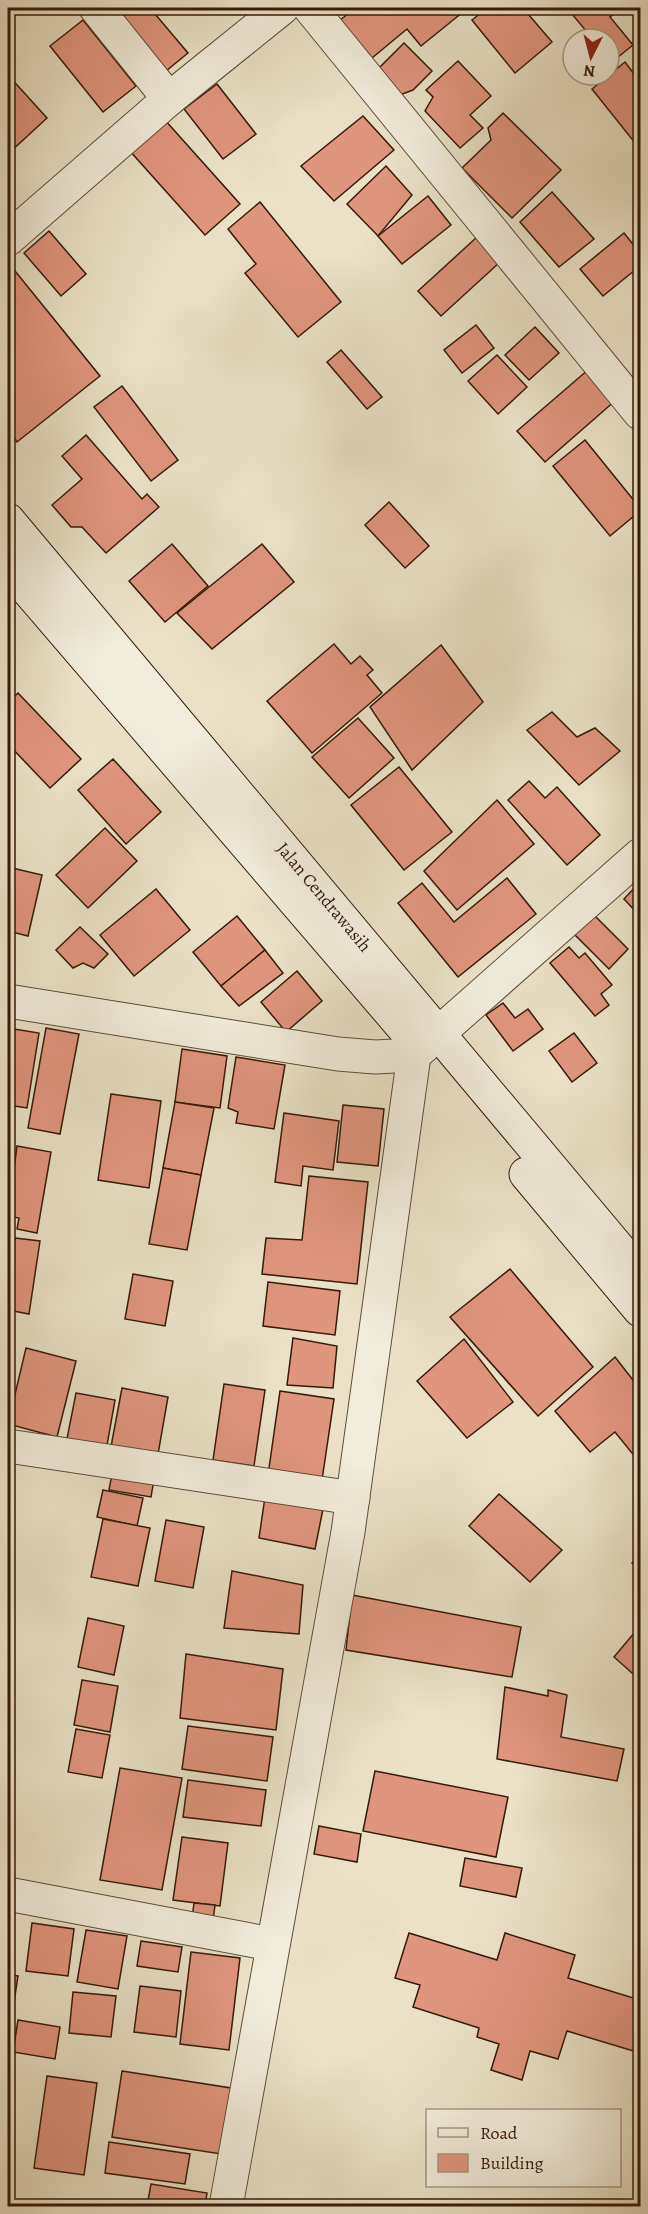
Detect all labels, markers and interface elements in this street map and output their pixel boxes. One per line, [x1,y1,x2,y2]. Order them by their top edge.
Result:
north arrow [561,27,621,87]
text: N [582,59,596,82]
street label: Jalan Cendrawasih [271,837,377,957]
legend [426,2109,621,2187]
text: Road [480,2121,518,2145]
text: Building [480,2151,544,2175]

